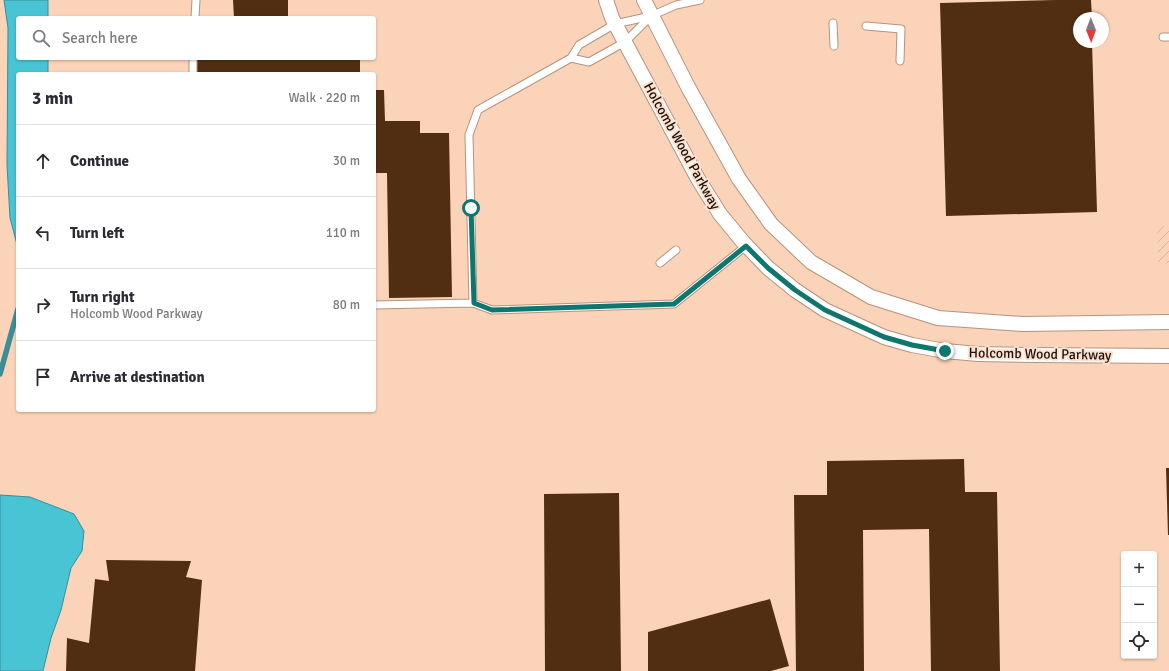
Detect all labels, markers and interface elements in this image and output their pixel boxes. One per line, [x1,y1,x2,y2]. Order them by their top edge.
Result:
north arrow [1073,12,1109,48]
search box [16,16,376,60]
icon: search [30,27,52,49]
text: Search here [62,29,138,47]
street label: Holcomb Wood Parkway [640,79,724,213]
text: 3 min [32,88,73,109]
text: Walk · 220 m [289,90,360,106]
icon: ahead [32,150,54,172]
text: Continue [70,152,129,170]
text: 30 m [333,153,360,169]
route start [462,199,480,217]
icon: left [32,222,54,244]
text: Turn left [70,224,124,242]
text: 110 m [326,225,360,241]
text: Turn right [70,288,135,306]
icon: right [32,294,54,316]
text: 80 m [333,297,360,313]
text: Holcomb Wood Parkway [70,306,203,322]
route end [936,342,954,360]
street label: Holcomb Wood Parkway [968,344,1112,364]
icon: arrive [32,366,54,388]
text: Arrive at destination [70,368,205,386]
map controls [1121,551,1157,659]
button: + [1121,551,1157,587]
button: − [1121,587,1157,623]
button: locate [1121,623,1157,659]

